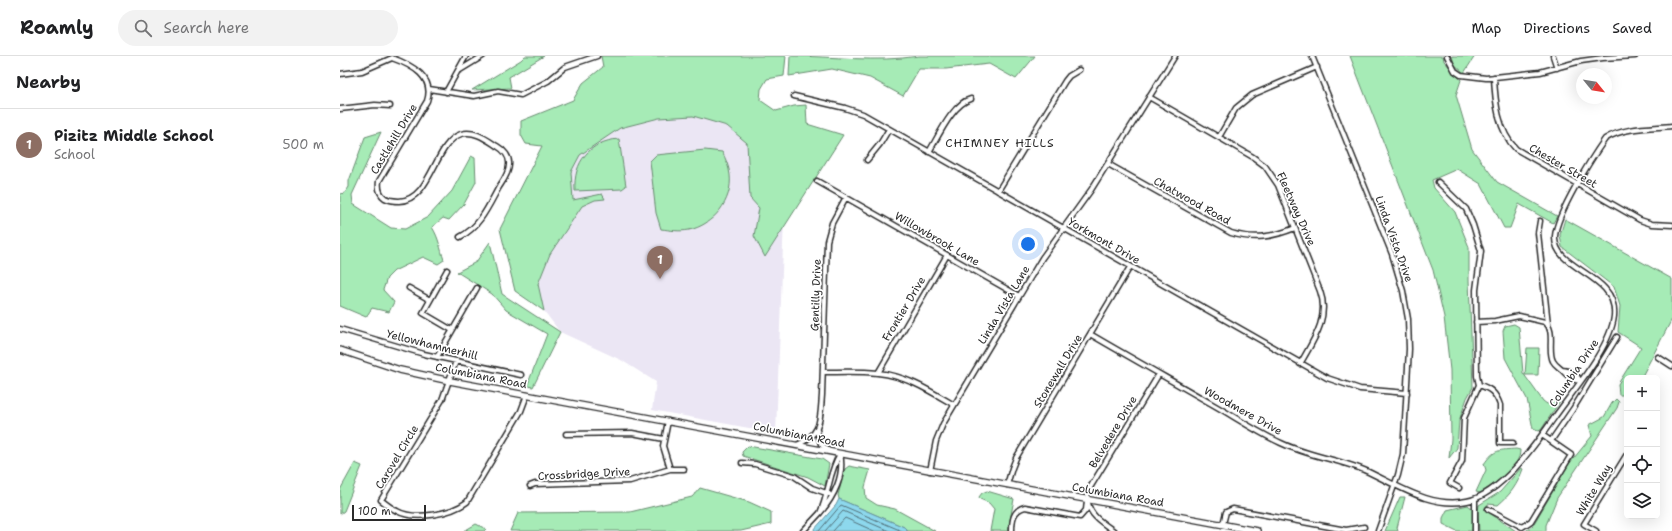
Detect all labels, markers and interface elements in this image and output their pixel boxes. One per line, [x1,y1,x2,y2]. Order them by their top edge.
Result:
search box [118,10,398,46]
text: Roamly [20,15,94,40]
icon: search [132,17,154,39]
text: Search here [164,18,249,38]
text: Map [1472,19,1502,37]
text: Directions [1524,19,1590,37]
text: Saved [1612,19,1652,37]
north arrow [1576,68,1612,104]
text: Nearby [16,71,81,93]
street label: Castlehill Drive [367,101,421,177]
text: Pizitz Middle School [54,126,214,146]
district label: CHIMNEY HILLS [945,135,1055,151]
text: 1 [26,136,32,153]
text: 500 m [282,136,324,153]
street label: Chester Street [1526,140,1600,192]
text: School [54,146,95,163]
street label: Fleetway Drive [1273,170,1319,248]
street label: Chatwood Road [1151,174,1233,228]
street label: Linda Vista Drive [1371,194,1417,284]
street label: Willowbrook Lane [892,208,982,270]
street label: Yorkmont Drive [1065,214,1143,268]
your location [1018,234,1038,254]
pin: 1 [647,246,673,279]
street label: Gentilly Drive [807,259,825,331]
street label: Linda Vista Lane [975,263,1033,347]
street label: Frontier Drive [879,274,929,344]
street label: Yellowhammerhill [385,326,480,364]
street label: Stonewall Drive [1030,331,1086,411]
street label: Columbia Drive [1546,336,1602,410]
street label: Columbiana Road [434,360,528,392]
map controls [1624,375,1660,519]
button: + [1624,375,1660,411]
street label: Woodmere Drive [1201,383,1285,439]
street label: Belvedere Drive [1085,393,1141,471]
button: − [1624,411,1660,447]
street label: Columbiana Road [752,419,846,451]
street label: Carovel Circle [372,422,422,492]
button: locate [1624,447,1660,483]
street label: White Way [1573,461,1615,519]
street label: Crossbridge Drive [537,464,631,484]
street label: Columbiana Road [1071,480,1165,510]
button: layers [1624,483,1660,519]
scale bar [352,503,426,522]
text: 100 m [358,504,391,519]

